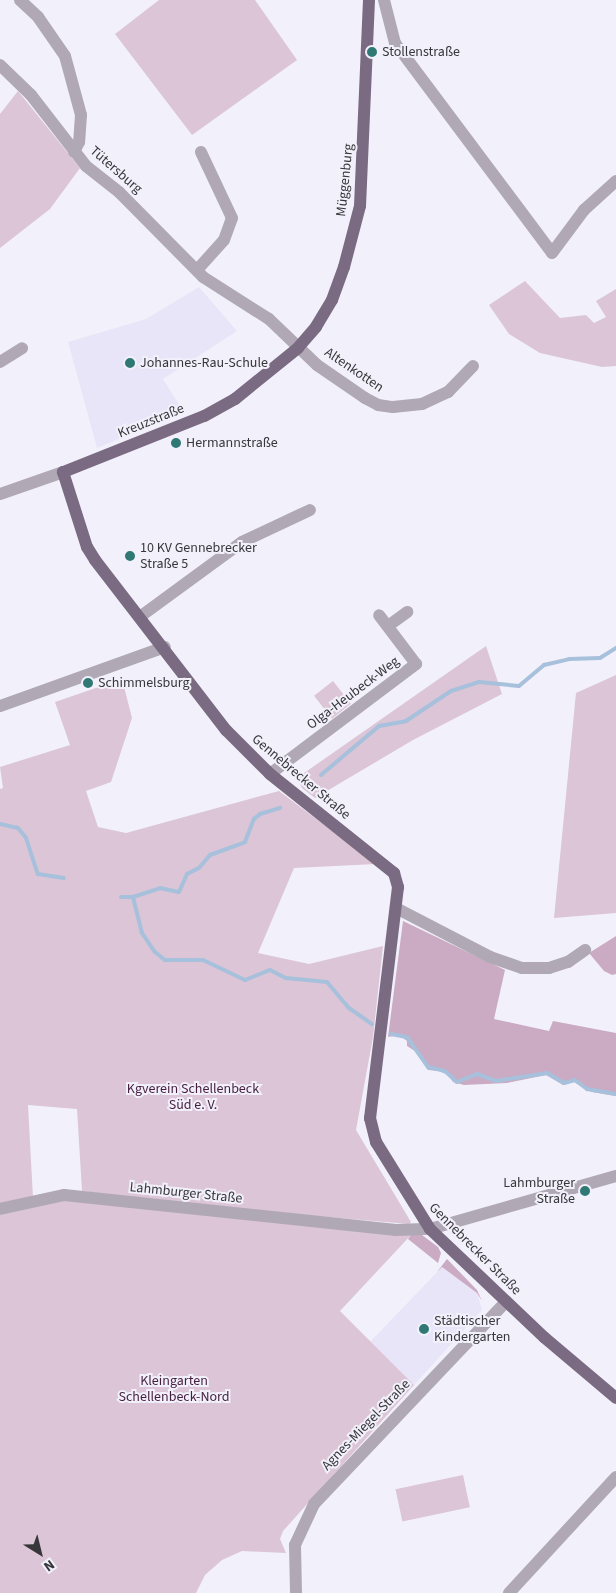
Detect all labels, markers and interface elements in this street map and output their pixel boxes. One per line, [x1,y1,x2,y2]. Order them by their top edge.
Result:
place label: Stollenstraße [382,44,460,60]
marker: Stollenstraße [366,46,378,58]
street label: Tütersburg [86,143,146,197]
street label: Müggenburg [333,143,357,217]
street label: Altenkotten [321,344,387,396]
place label: Johannes-Rau-Schule [140,355,268,371]
marker: Johannes-Rau-Schule [124,357,136,369]
street label: Kreuzstraße [115,400,187,442]
place label: Hermannstraße [186,435,278,451]
marker: Hermannstraße [170,437,182,449]
place label: 10 KV Gennebrecker Straße 5 [140,540,257,572]
marker: 10 KV Gennebrecker Straße 5 [124,550,136,562]
street label: Olga-Heubeck-Weg [304,653,402,733]
place label: Schimmelsburg [98,675,190,691]
marker: Schimmelsburg [82,677,94,689]
street label: Gennebrecker Straße [248,731,354,823]
park label: Kgverein Schellenbeck Süd e. V. [127,1081,259,1114]
place label: Lahmburger Straße [503,1175,575,1208]
street label: Lahmburger Straße [129,1179,243,1207]
marker: Lahmburger Straße [579,1185,591,1197]
street label: Gennebrecker Straße [425,1199,525,1299]
place label: Städtischer Kindergarten [434,1313,511,1345]
marker: Städtischer Kindergarten [418,1323,430,1335]
park label: Kleingarten Schellenbeck-Nord [118,1373,230,1405]
street label: Agnes-Miegel-Straße [318,1376,414,1474]
north arrow [15,1528,65,1578]
text: N [39,1554,58,1576]

